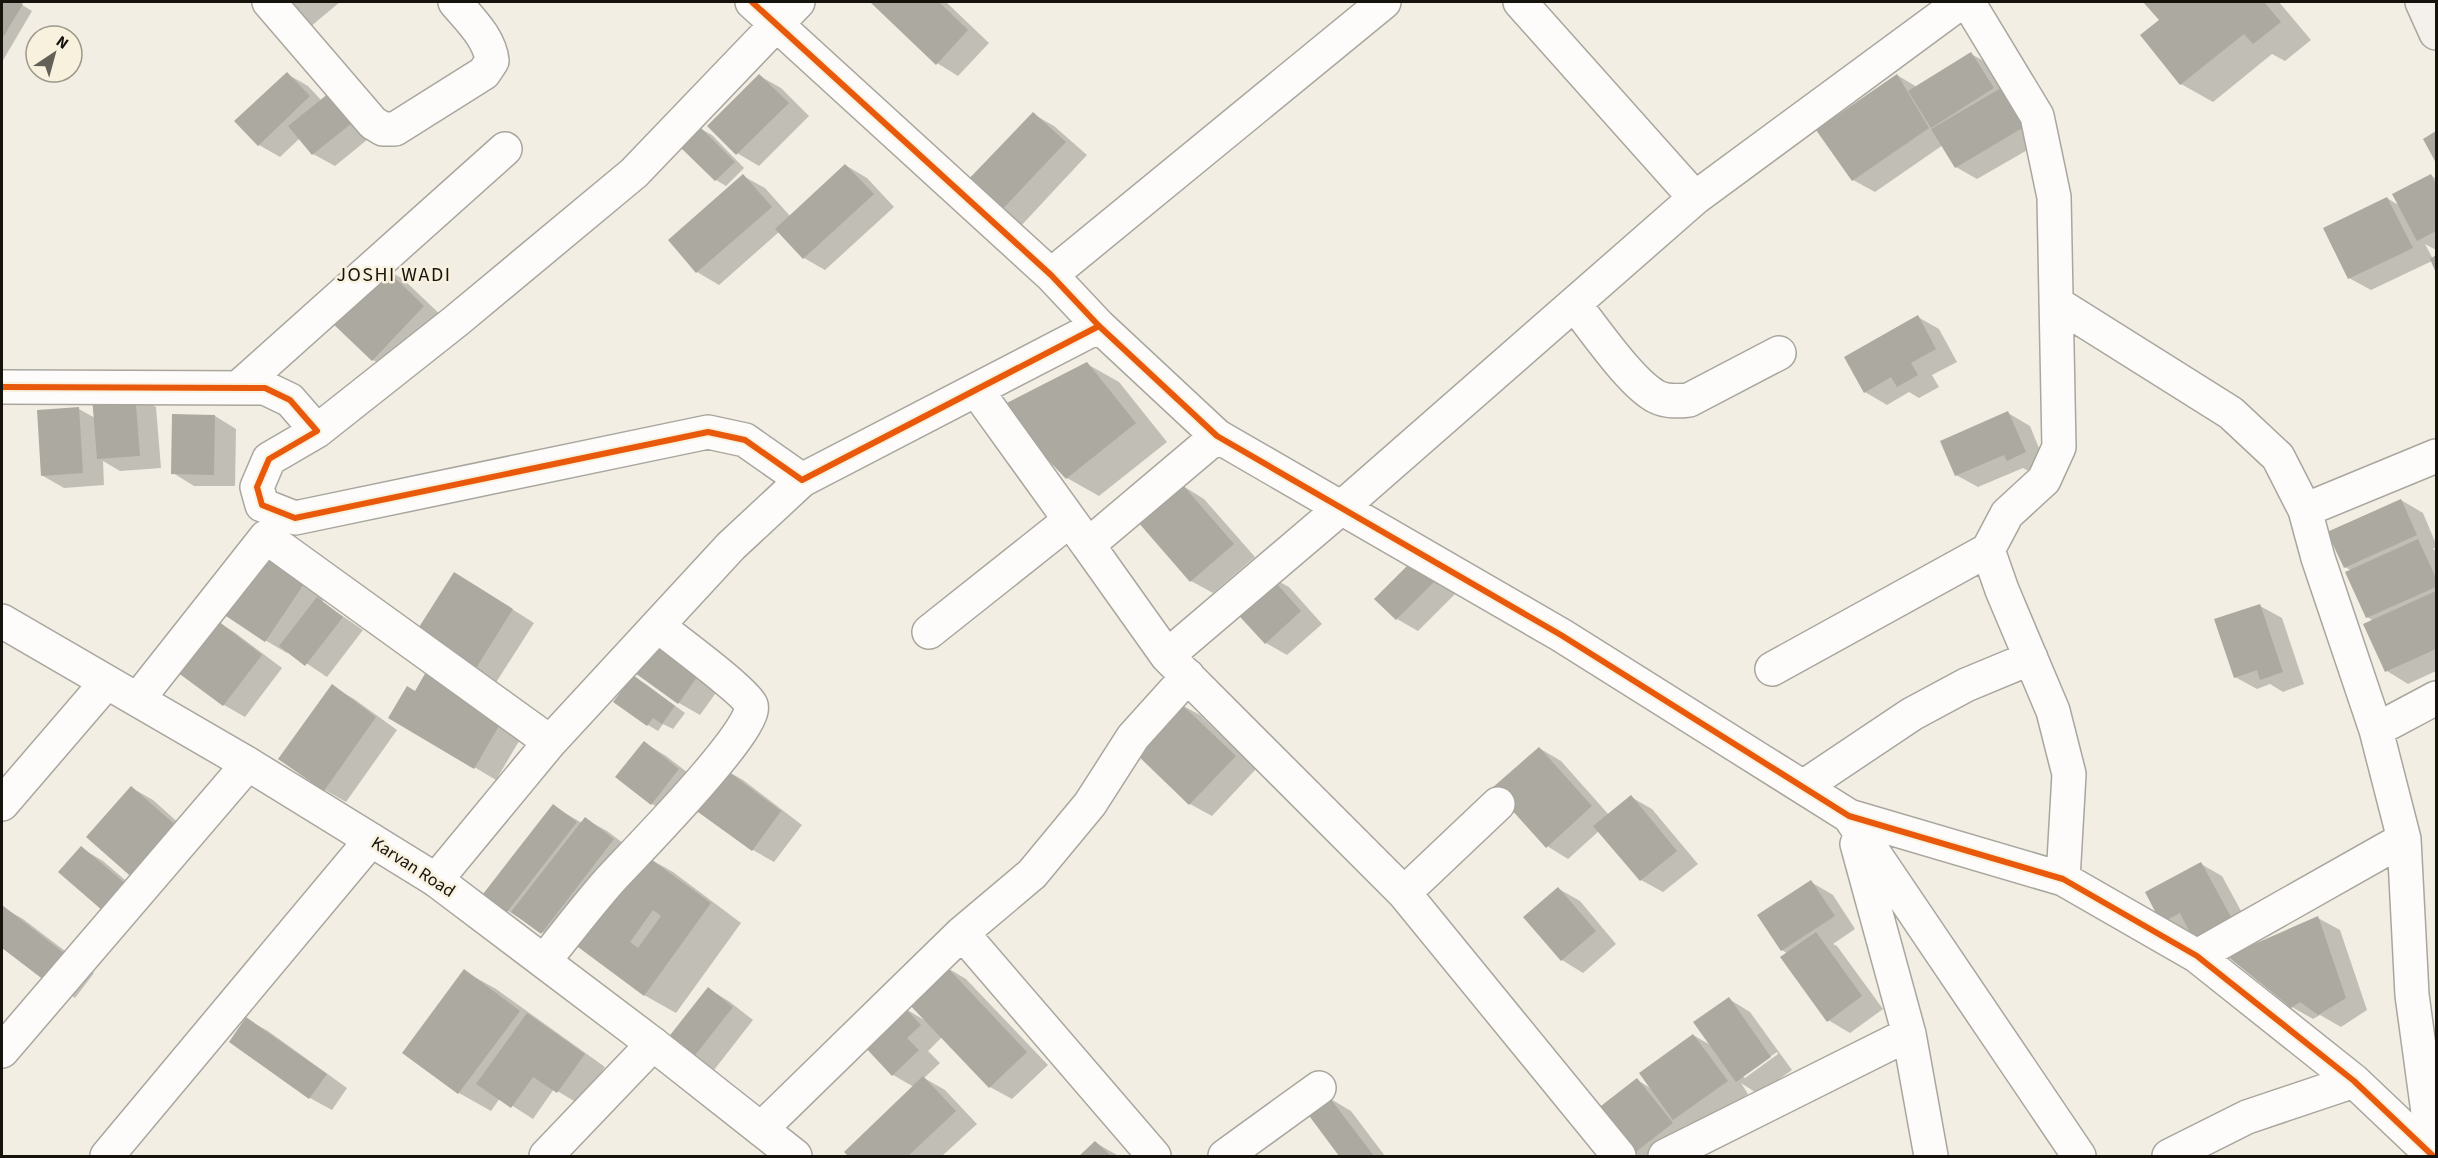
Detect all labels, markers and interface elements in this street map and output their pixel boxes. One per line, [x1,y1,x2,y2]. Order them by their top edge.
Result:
north arrow [24,24,84,84]
text: N [51,31,73,55]
district label: JOSHI WADI [337,261,451,289]
street label: Karvan Road [366,831,460,903]

